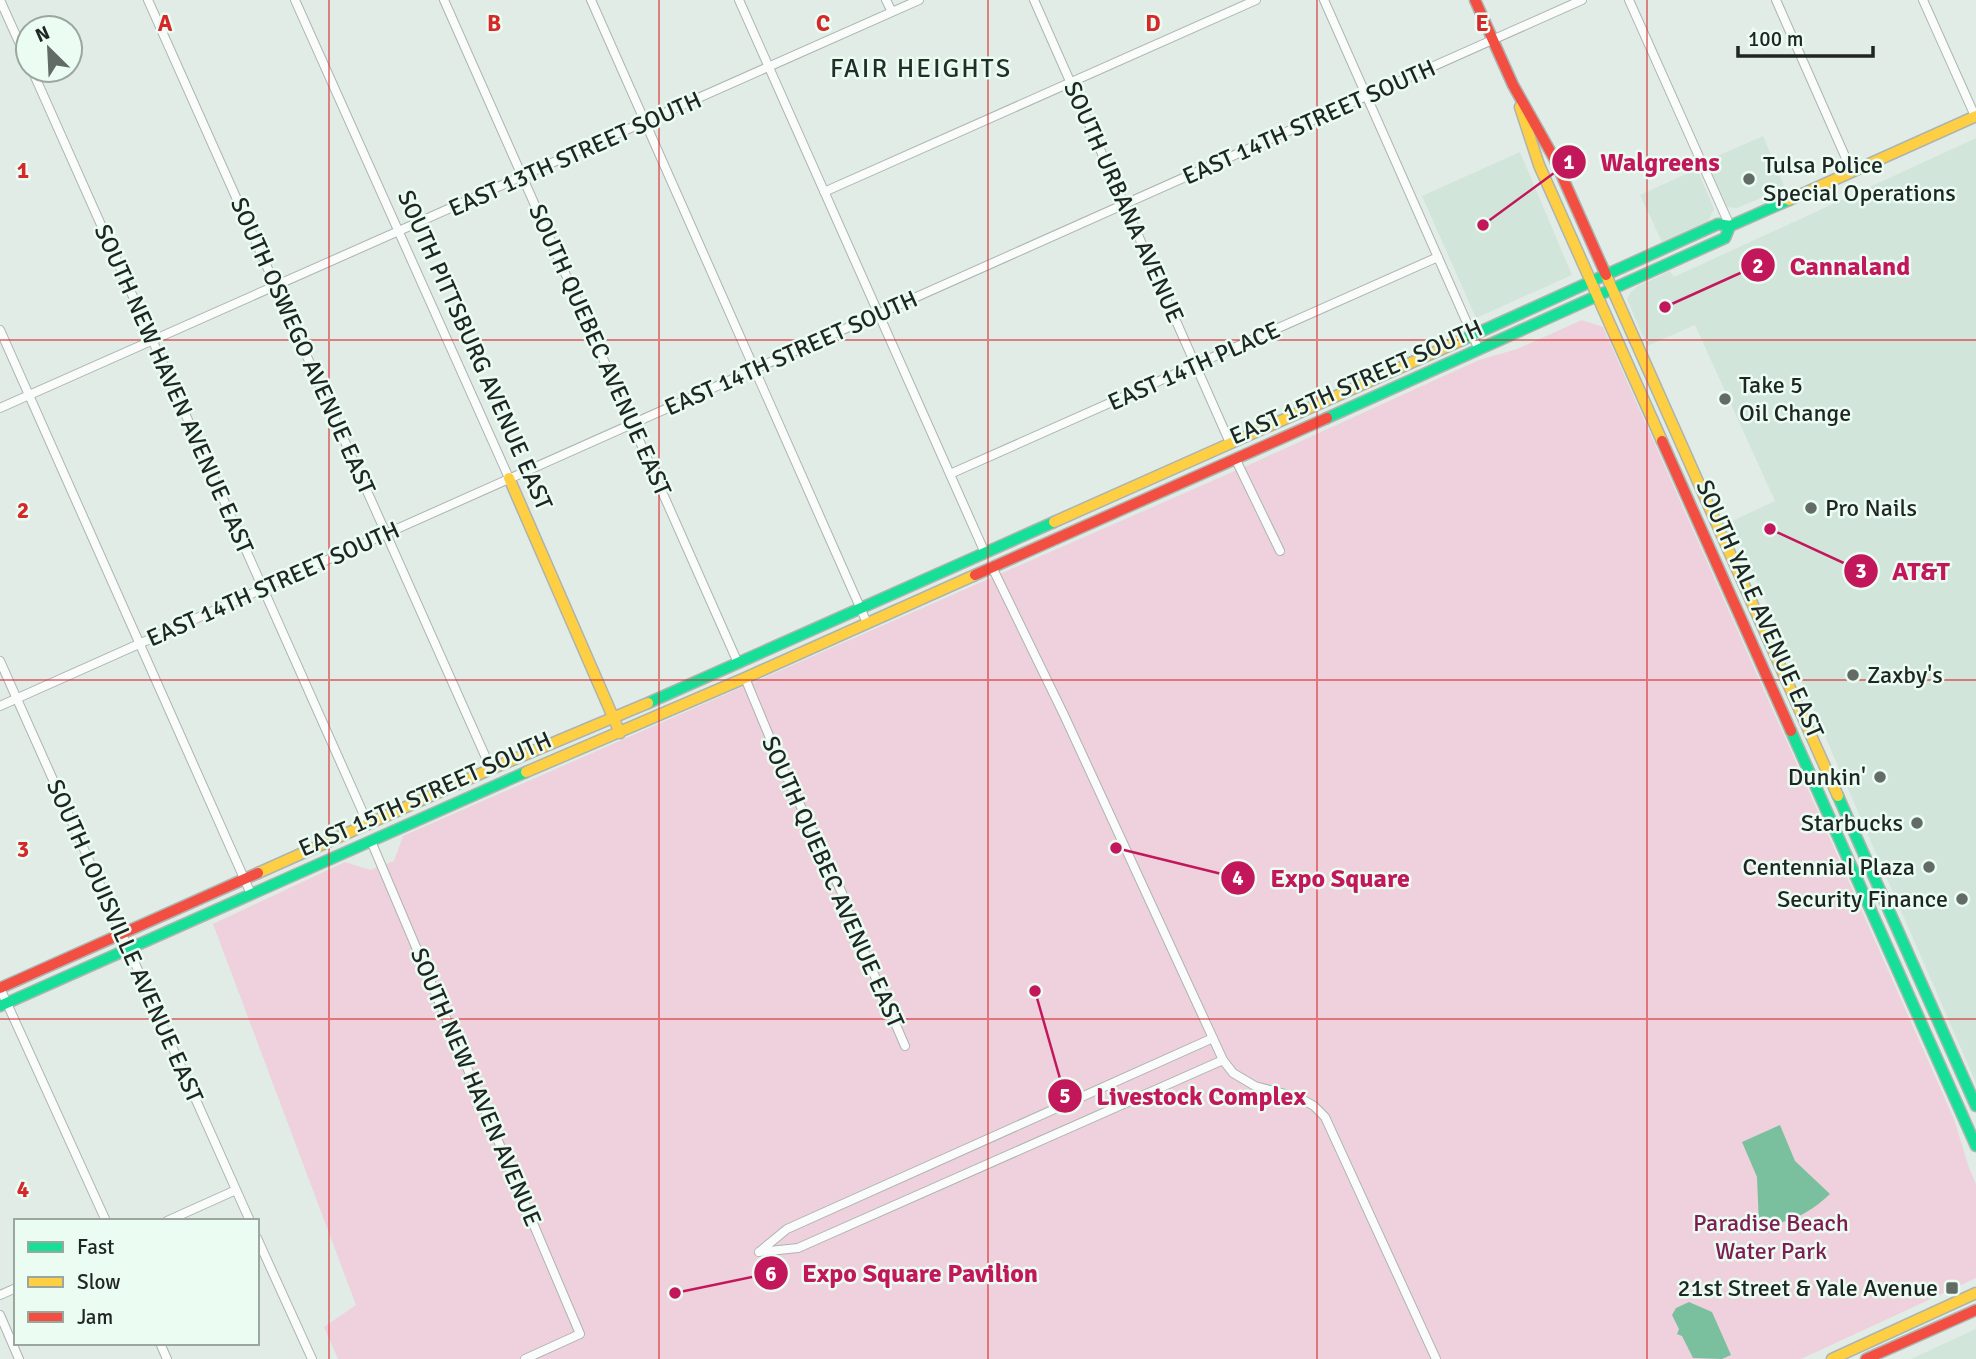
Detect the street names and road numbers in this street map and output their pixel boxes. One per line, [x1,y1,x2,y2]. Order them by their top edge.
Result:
street label: EAST 14TH STREET SOUTH [1178,53,1440,191]
street label: SOUTH URBANA AVENUE [1057,77,1191,327]
street label: EAST 13TH STREET SOUTH [444,85,706,223]
street label: SOUTH PITTSBURG AVENUE EAST [391,185,559,515]
street label: SOUTH OSWEGO AVENUE EAST [224,193,382,499]
street label: SOUTH QUEBEC AVENUE EAST [522,199,678,501]
street label: SOUTH NEW HAVEN AVENUE EAST [88,220,260,559]
street label: EAST 14TH STREET SOUTH [660,284,922,422]
street label: EAST 15TH STREET SOUTH [1225,313,1487,451]
street label: EAST 14TH PLACE [1103,315,1285,417]
street label: SOUTH YALE AVENUE EAST [1689,475,1831,743]
street label: EAST 14TH STREET SOUTH [142,515,404,653]
street label: EAST 15TH STREET SOUTH [294,725,556,863]
street label: SOUTH QUEBEC AVENUE EAST [755,731,911,1033]
street label: SOUTH LOUISVILLE AVENUE EAST [40,775,210,1107]
street label: SOUTH NEW HAVEN AVENUE [404,943,548,1231]

